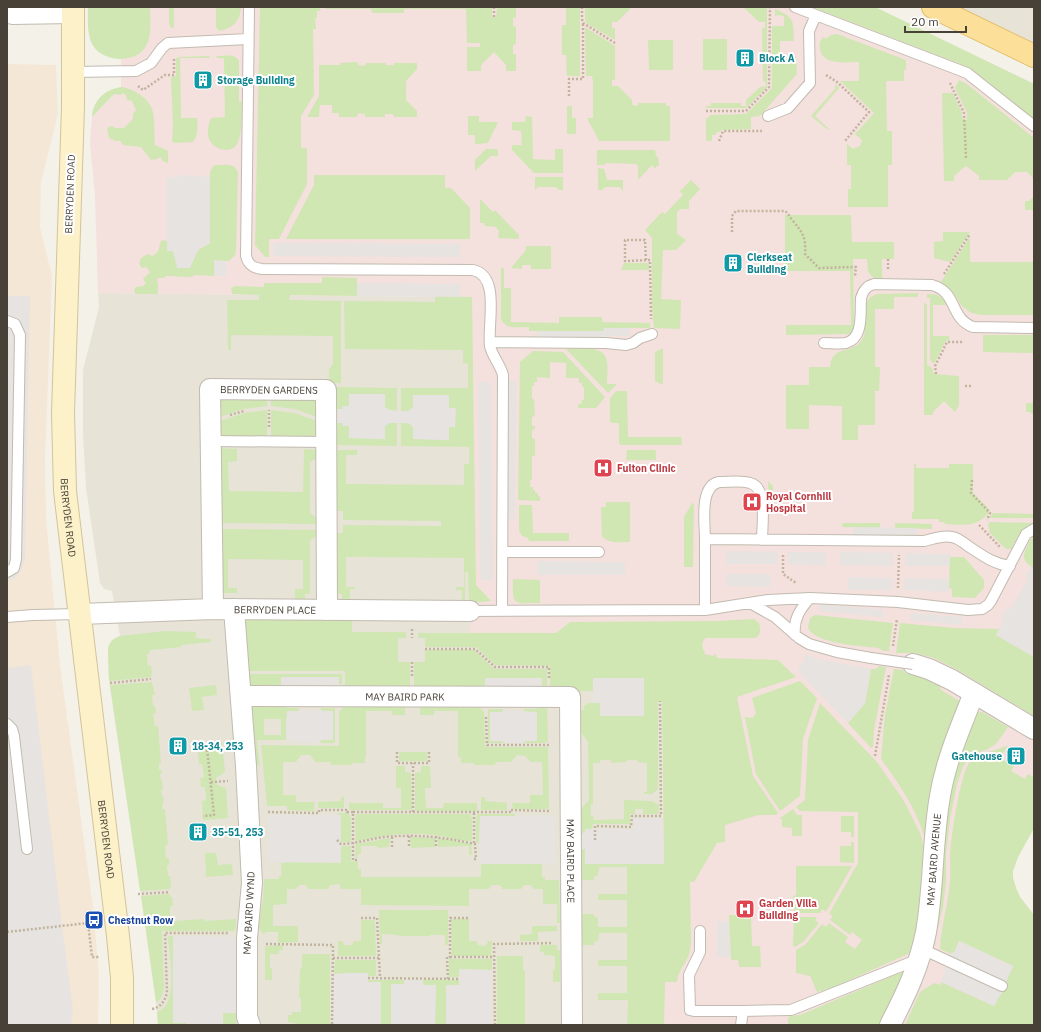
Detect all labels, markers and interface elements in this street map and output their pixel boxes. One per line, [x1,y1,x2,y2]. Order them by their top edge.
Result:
scale bar [905,8,966,34]
text: 20 m [911,14,939,29]
building icon: Block A [734,47,756,69]
place label: Block A [759,52,795,65]
building icon: Storage Building [192,69,214,91]
place label: Storage Building [217,74,295,87]
street label: BERRYDEN ROAD [62,154,78,234]
place label: Clerkseat Building [747,251,792,276]
building icon: Clerkseat Building [722,252,744,274]
street label: BERRYDEN GARDENS [220,383,318,396]
hospital icon: Fulton Clinic [592,457,614,479]
place label: Fulton Clinic [617,462,676,475]
street label: BERRYDEN ROAD [58,478,79,558]
place label: Royal Cornhill Hospital [766,490,831,515]
hospital icon: Royal Cornhill Hospital [741,491,763,513]
street label: BERRYDEN PLACE [234,603,316,616]
street label: MAY BAIRD PARK [365,690,445,703]
building icon: 18-34, 253 [167,735,189,757]
place label: 18-34, 253 [192,740,244,753]
building icon: Gatehouse [1005,745,1027,767]
place label: Gatehouse [952,750,1002,763]
street label: BERRYDEN ROAD [95,799,118,880]
street label: MAY BAIRD AVENUE [923,813,944,906]
street label: MAY BAIRD PLACE [564,819,578,903]
building icon: 35-51, 253 [187,821,209,843]
place label: 35-51, 253 [212,826,264,839]
street label: MAY BAIRD WYND [240,871,258,955]
place label: Garden Villa Building [759,897,817,922]
hospital icon: Garden Villa Building [734,898,756,920]
bus stop icon: Chestnut Row [83,909,105,931]
place label: Chestnut Row [108,914,174,927]

